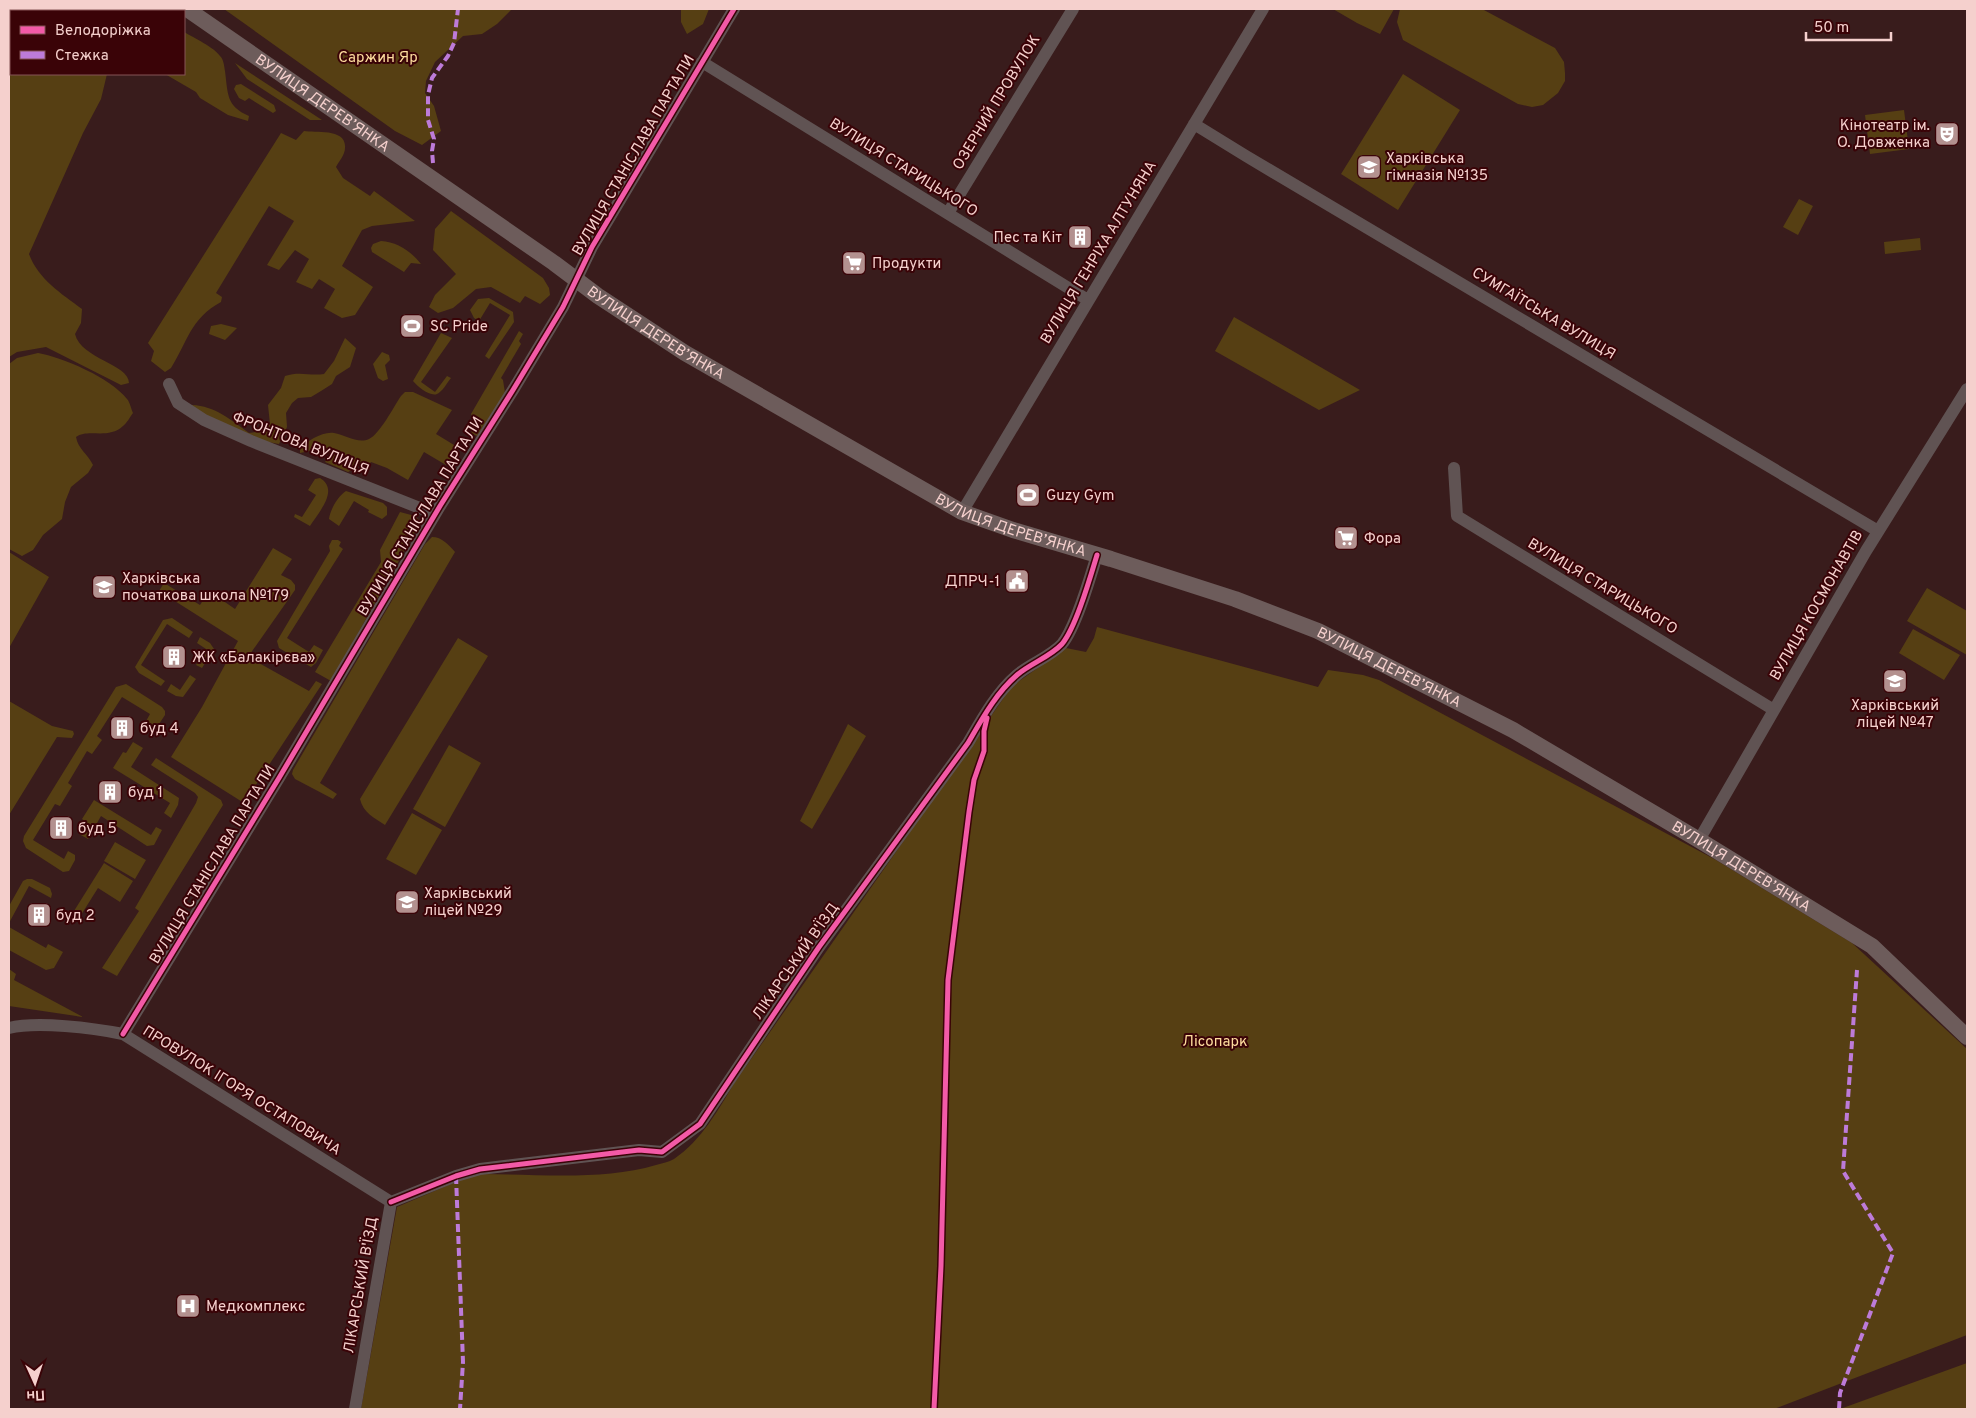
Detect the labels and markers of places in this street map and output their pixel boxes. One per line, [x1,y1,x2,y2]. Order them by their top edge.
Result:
place label: Кінотеатр ім. О. Довженка [1837,117,1930,153]
theatre icon: Кінотеатр ім. О. Довженка [1934,121,1960,147]
place label: Харківська гімназія №135 [1386,150,1488,186]
school or university icon: Харківська гімназія №135 [1356,154,1382,180]
building icon: Пес та Кіт [1067,224,1093,250]
place label: Пес та Кіт [994,229,1062,248]
supermarket icon: Продукти [841,250,867,276]
place label: Продукти [872,255,941,274]
sports icon: SC Pride [399,313,425,339]
place label: SC Pride [430,318,488,337]
sports icon: Guzy Gym [1015,482,1041,508]
place label: Guzy Gym [1046,487,1114,506]
supermarket icon: Фора [1333,525,1359,551]
place label: Фора [1364,530,1401,549]
public building icon: ДПРЧ-1 [1004,568,1030,594]
place label: Харківська початкова школа №179 [122,570,289,606]
place label: ДПРЧ-1 [945,573,1000,592]
school or university icon: Харківська початкова школа №179 [91,574,117,600]
building icon: ЖК «Балакірєва» [161,644,187,670]
place label: ЖК «Балакірєва» [192,649,316,668]
school or university icon: Харківський ліцей №47 [1882,668,1908,694]
place label: Харківський ліцей №47 [1851,697,1939,733]
building icon: буд 4 [109,715,135,741]
place label: буд 4 [140,720,179,739]
building icon: буд 1 [97,779,123,805]
place label: буд 1 [128,784,163,803]
building icon: буд 5 [48,815,74,841]
place label: буд 5 [78,820,117,839]
place label: Харківський ліцей №29 [424,885,512,921]
school or university icon: Харківський ліцей №29 [394,889,420,915]
building icon: буд 2 [26,902,52,928]
place label: буд 2 [56,907,95,926]
hospital icon: Медкомплекс [175,1293,201,1319]
place label: Медкомплекс [206,1298,306,1317]

